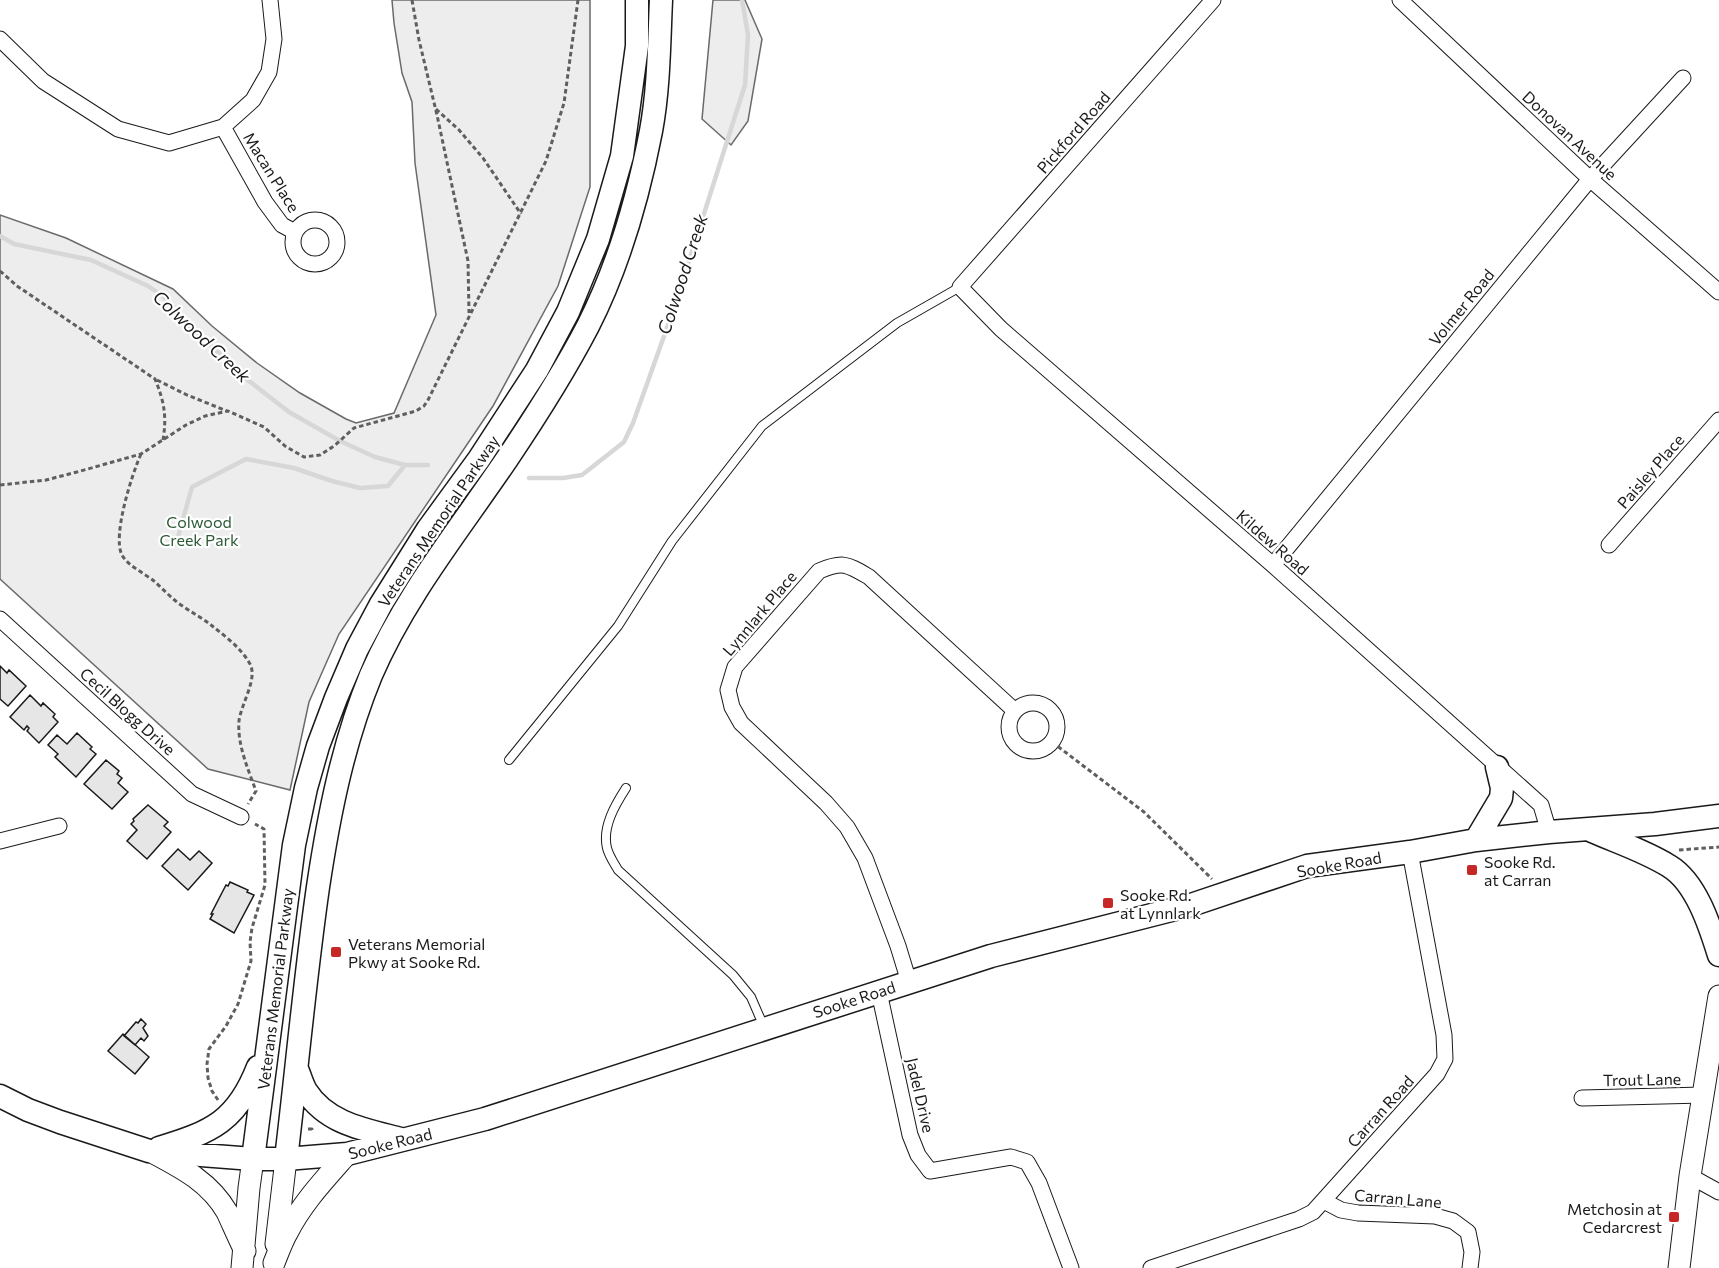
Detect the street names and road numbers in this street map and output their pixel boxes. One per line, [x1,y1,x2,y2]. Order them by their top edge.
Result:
street label: Pickford Road [1032,87,1114,177]
street label: Donovan Avenue [1519,87,1621,183]
street label: Macan Place [240,128,304,216]
street label: Volmer Road [1424,265,1498,349]
street label: Paisley Place [1613,430,1687,512]
street label: Veterans Memorial Parkway [373,432,503,610]
street label: Kildew Road [1233,505,1313,579]
street label: Lynnlark Place [718,567,800,659]
street label: Cecil Blogg Drive [76,663,180,759]
street label: Sooke Road [1295,847,1383,881]
street label: Veterans Memorial Parkway [253,887,297,1091]
street label: Sooke Road [810,977,898,1021]
street label: Jadel Drive [903,1056,939,1134]
street label: Trout Lane [1603,1069,1681,1089]
street label: Carran Road [1343,1071,1417,1151]
street label: Sooke Road [346,1123,434,1163]
street label: Carran Lane [1353,1185,1443,1211]

